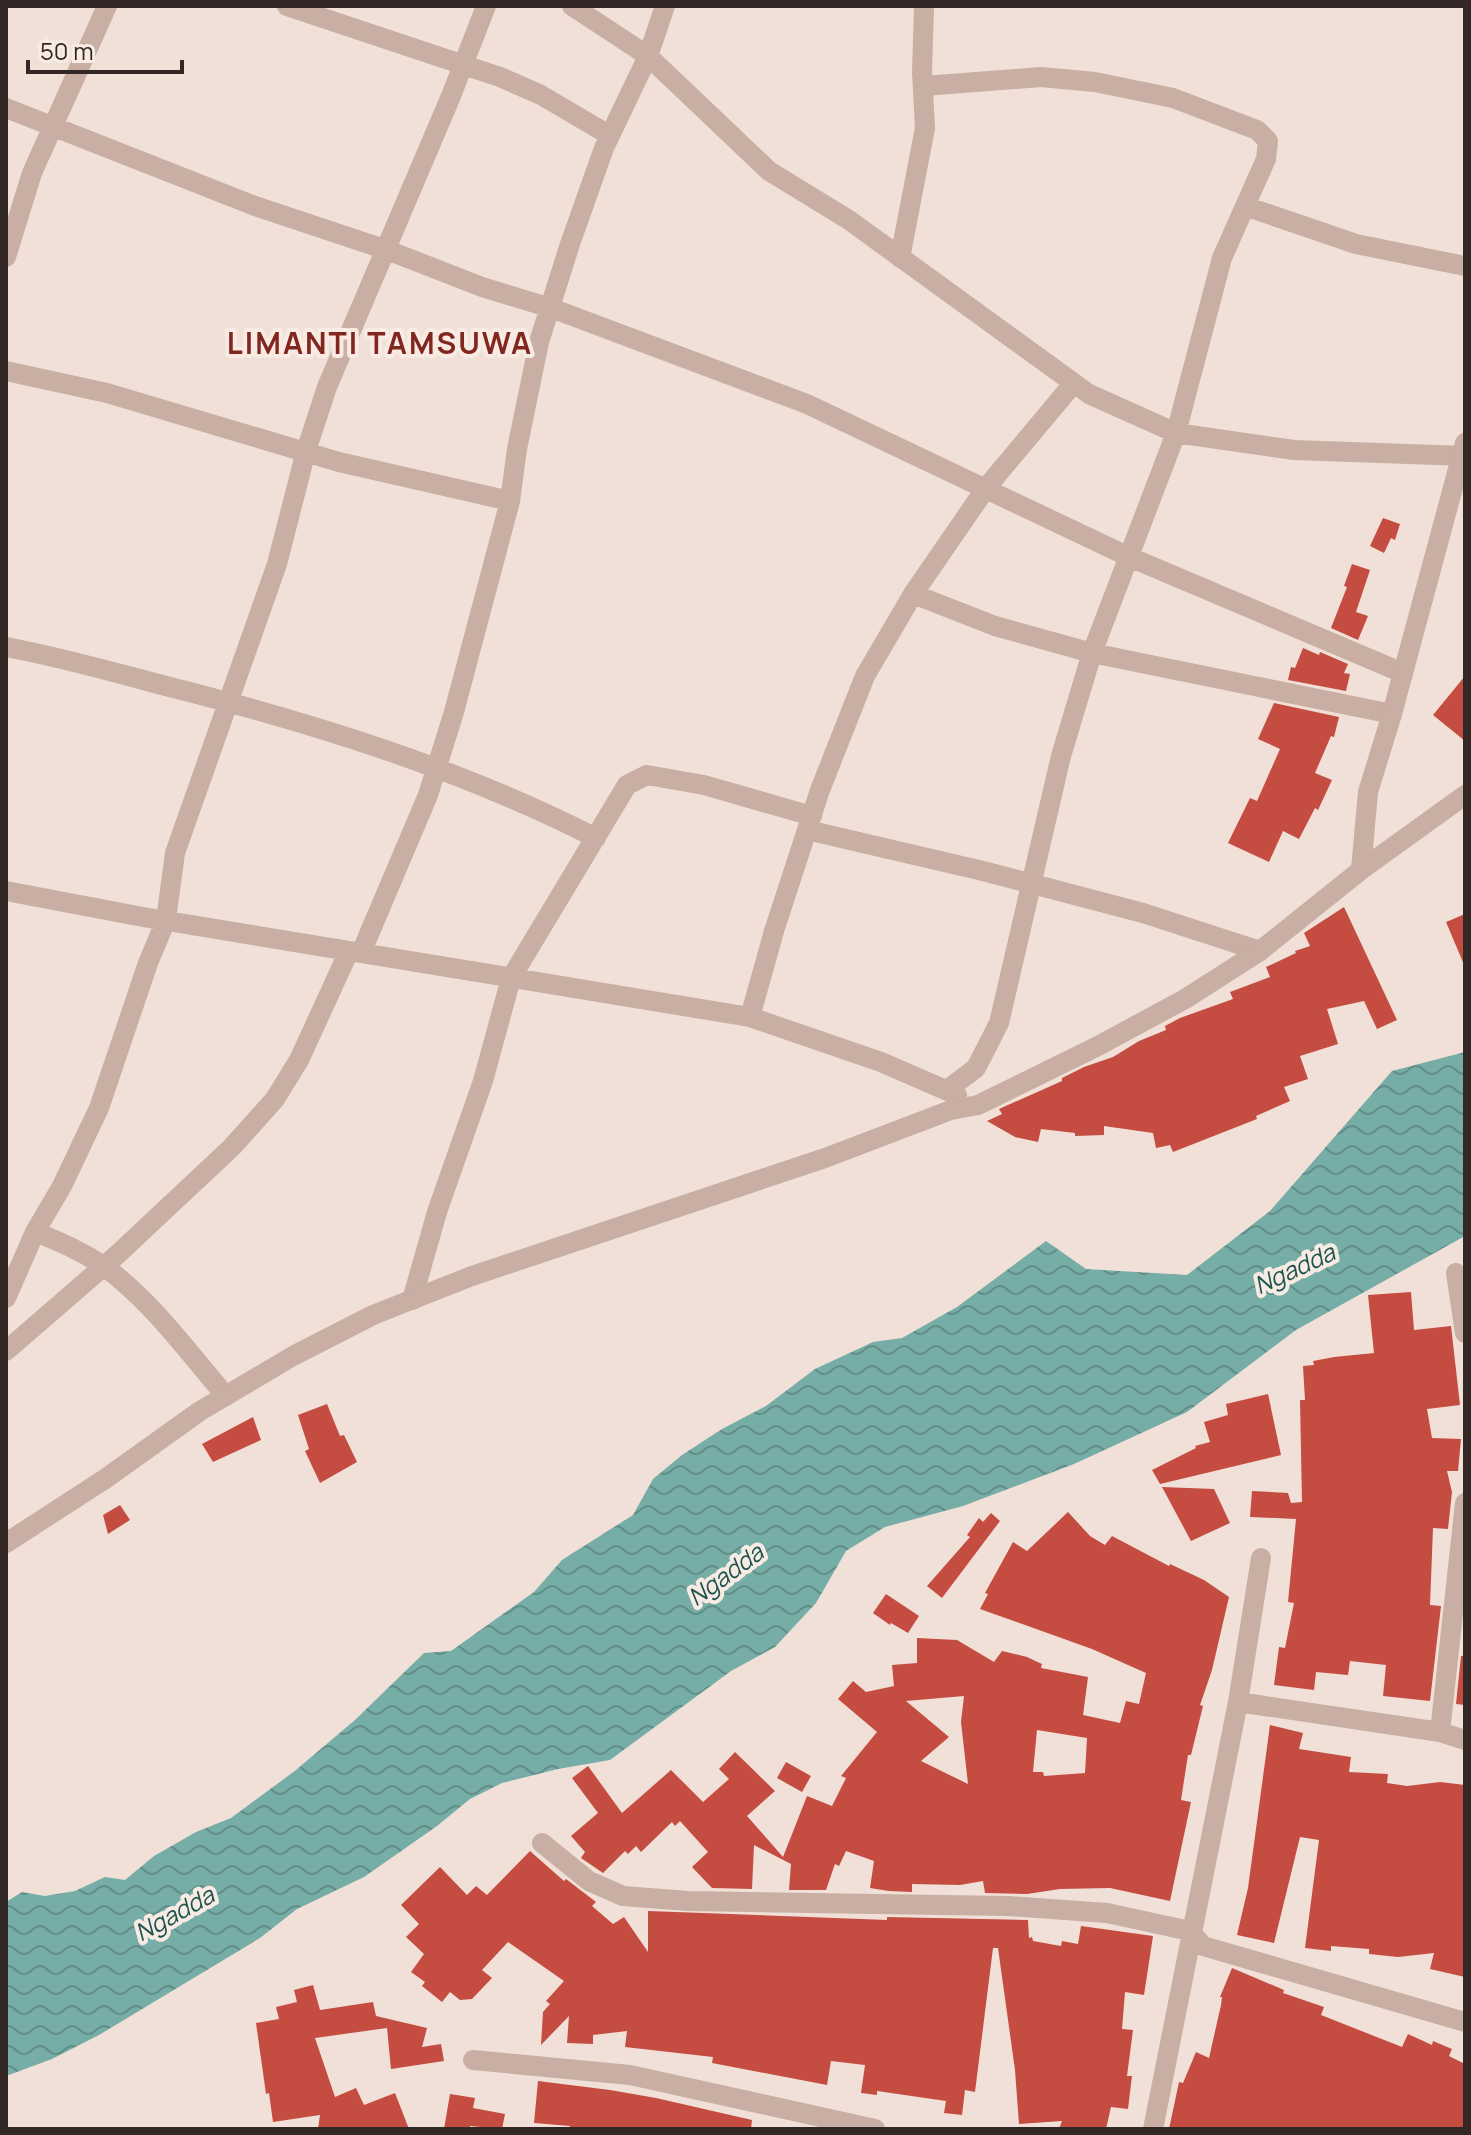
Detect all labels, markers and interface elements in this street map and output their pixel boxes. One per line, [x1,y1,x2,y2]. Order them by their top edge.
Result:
scale bar [28,24,182,74]
text: 50 m [40,34,94,67]
district label: LIMANTI TAMSUWA [227,322,533,363]
water label: Ngadda [1248,1234,1341,1301]
water label: Ngadda [681,1534,771,1613]
water label: Ngadda [129,1877,221,1948]

